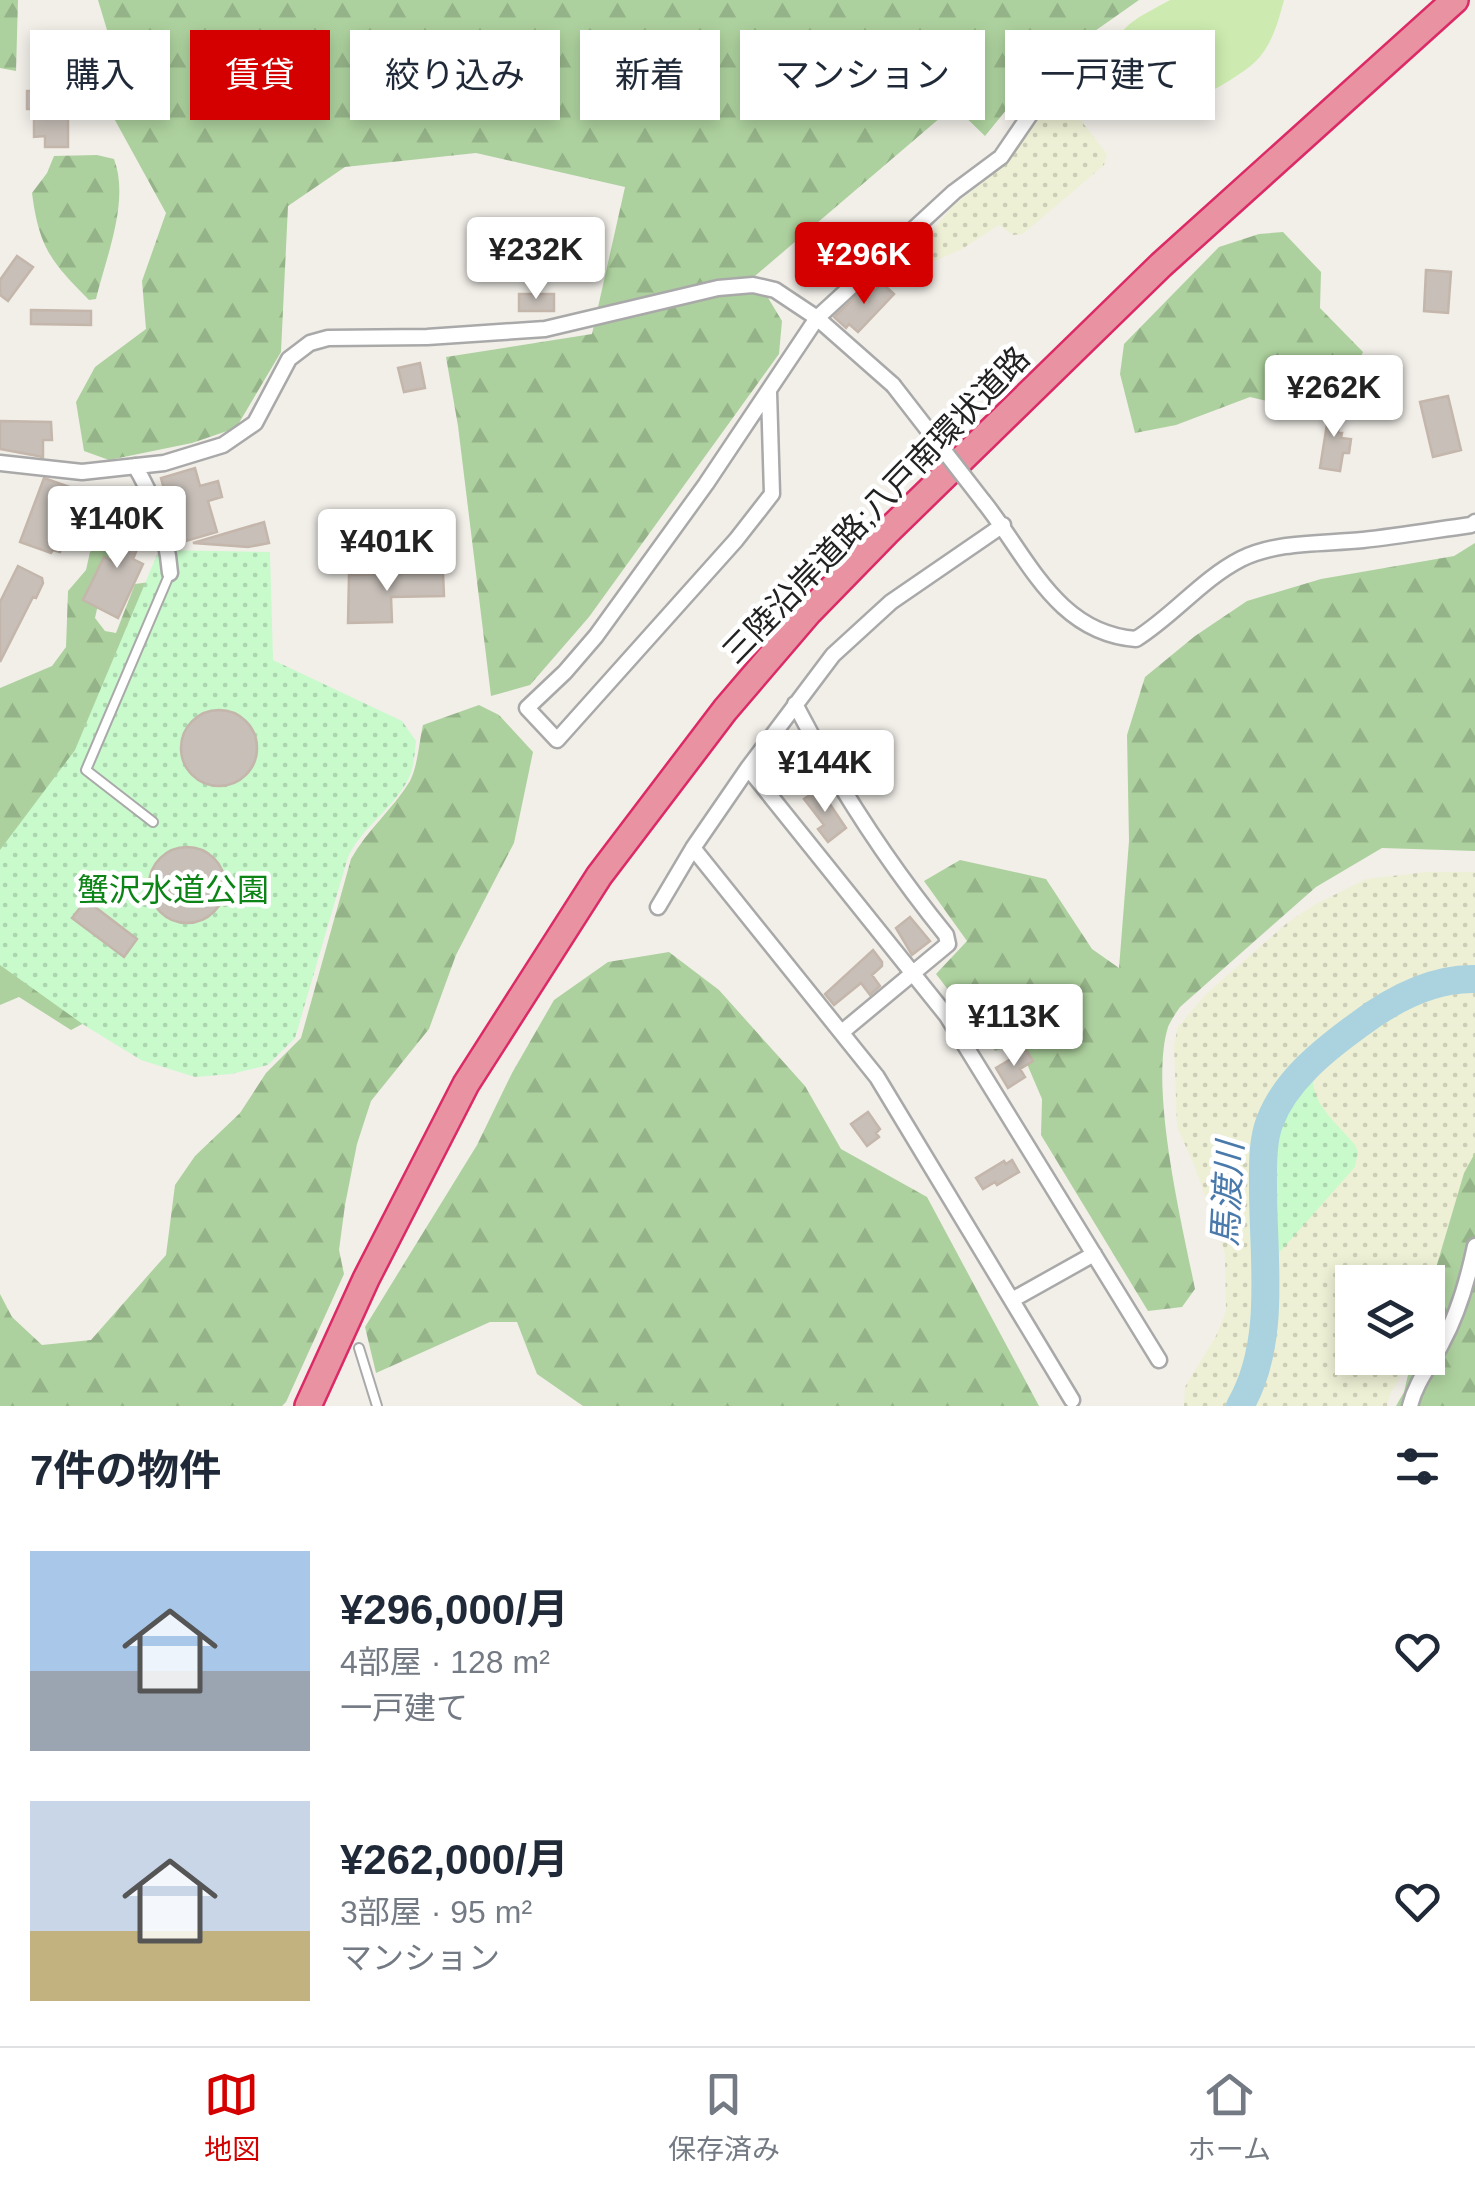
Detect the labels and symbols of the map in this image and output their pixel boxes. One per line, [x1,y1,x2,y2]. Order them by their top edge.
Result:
pin: ¥232K [466,217,606,302]
pin: ¥296K [794,222,934,307]
street label: 三陸沿岸道路;八戸南環状道路 [715,340,1037,670]
pin: ¥262K [1264,355,1404,440]
pin: ¥140K [47,486,187,571]
pin: ¥401K [317,509,457,594]
pin: ¥144K [755,730,895,815]
park label: 蟹沢水道公園 [77,872,269,908]
pin: ¥113K [944,984,1084,1069]
water label: 馬渡川 [1205,1137,1249,1247]

